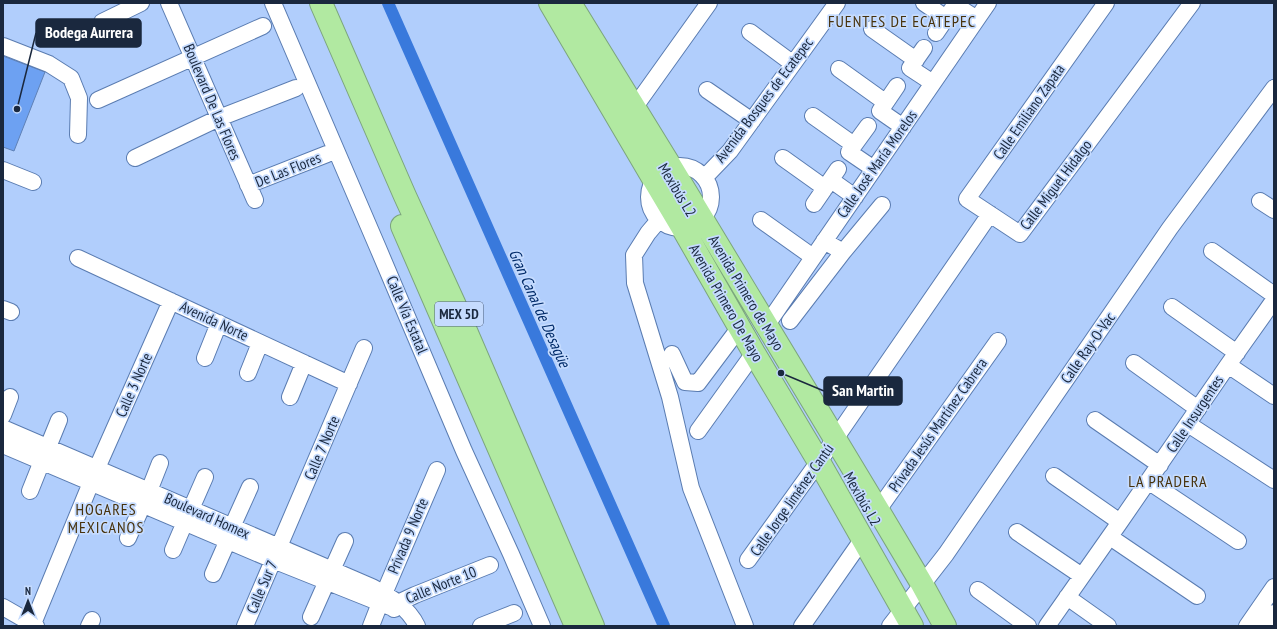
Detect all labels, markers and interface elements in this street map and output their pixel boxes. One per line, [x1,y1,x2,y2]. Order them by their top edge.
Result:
district label: FUENTES DE ECATEPEC [828,11,976,31]
callout: Bodega Aurrera [36,19,141,47]
text: Bodega Aurrera [45,22,133,42]
street label: Avenida Bosques de Ecatepec [710,33,817,166]
street label: Boulevard De Las Flores [179,41,245,163]
street label: Calle Emiliano Zapata [989,60,1069,163]
street label: Calle José María Morelos [832,106,921,221]
street label: Calle Miguel Hidalgo [1016,136,1096,234]
street label: De Las Flores [252,148,323,191]
street label: Mexibús L2 [654,159,701,220]
street label: Avenida Primero de Mayo [705,232,788,354]
street label: Avenida Primero De Mayo [685,241,768,365]
water label: Gran Canal de Desagüe [505,246,576,371]
street label: Calle Vía Estatal [383,273,433,357]
street label: Avenida Norte [177,296,251,345]
road number: MEX 5D [435,302,483,326]
street label: Calle Ray-O-Vac [1056,308,1119,387]
street label: Calle 3 Norte [111,350,156,420]
street label: Privada Jesús Martínez Cabrera [884,354,991,495]
street label: Calle Insurgentes [1162,371,1227,456]
callout: San Martin [824,377,902,405]
text: San Martin [832,380,894,400]
street label: Calle 7 Norte [300,413,343,483]
street label: Calle Jorge Jiménez Cantú [746,440,837,560]
street label: Mexibús L2 [839,468,885,529]
district label: LA PRADERA [1128,471,1208,491]
street label: Boulevard Homex [162,488,253,543]
street label: Privada 9 Norte [383,495,432,577]
district label: HOGARES MEXICANOS [68,499,144,537]
street label: Calle Sur 7 [242,557,281,616]
street label: Calle Norte 10 [403,562,479,607]
north arrow [8,581,48,621]
text: N [25,584,31,598]

